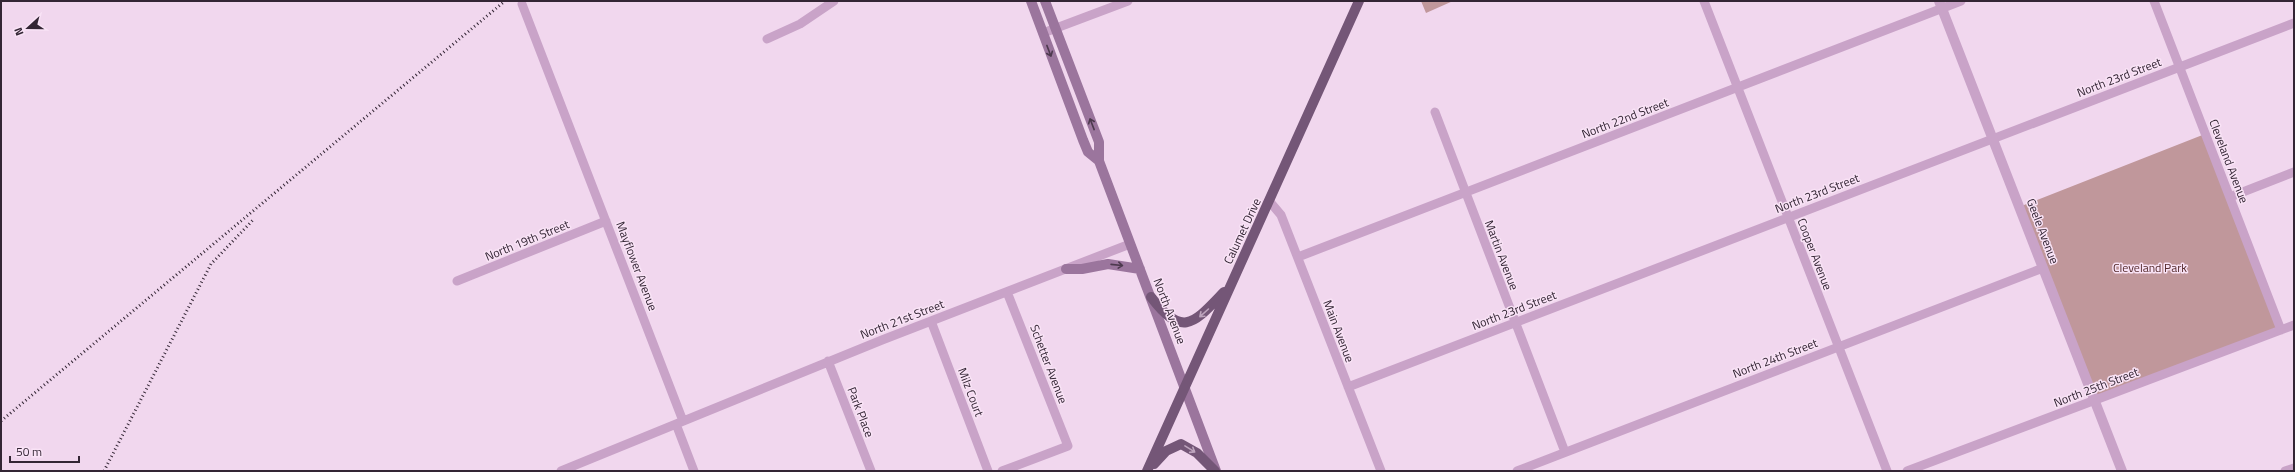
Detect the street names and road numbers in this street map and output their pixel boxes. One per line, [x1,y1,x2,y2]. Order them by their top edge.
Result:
street label: North 23rd Street [2074,52,2165,102]
street label: North 22nd Street [1579,92,1672,143]
street label: Cleveland Avenue [2204,116,2254,206]
street label: North 23rd Street [1772,168,1863,218]
street label: Calumet Drive [1218,195,1266,267]
street label: Geele Avenue [2022,196,2064,266]
street label: North 19th Street [482,214,573,266]
street label: Cooper Avenue [1793,215,1837,293]
street label: Martin Avenue [1480,217,1524,293]
street label: Mayflower Avenue [611,219,663,313]
street label: North Avenue [1149,275,1191,347]
street label: North 23rd Street [1469,285,1560,335]
street label: North 21st Street [857,294,948,344]
street label: Main Avenue [1318,297,1360,365]
street label: Schetter Avenue [1025,322,1073,406]
street label: North 24th Street [1730,333,1821,383]
street label: North 25th Street [2051,362,2142,412]
street label: Milz Court [953,365,989,420]
street label: Park Place [843,384,879,440]

